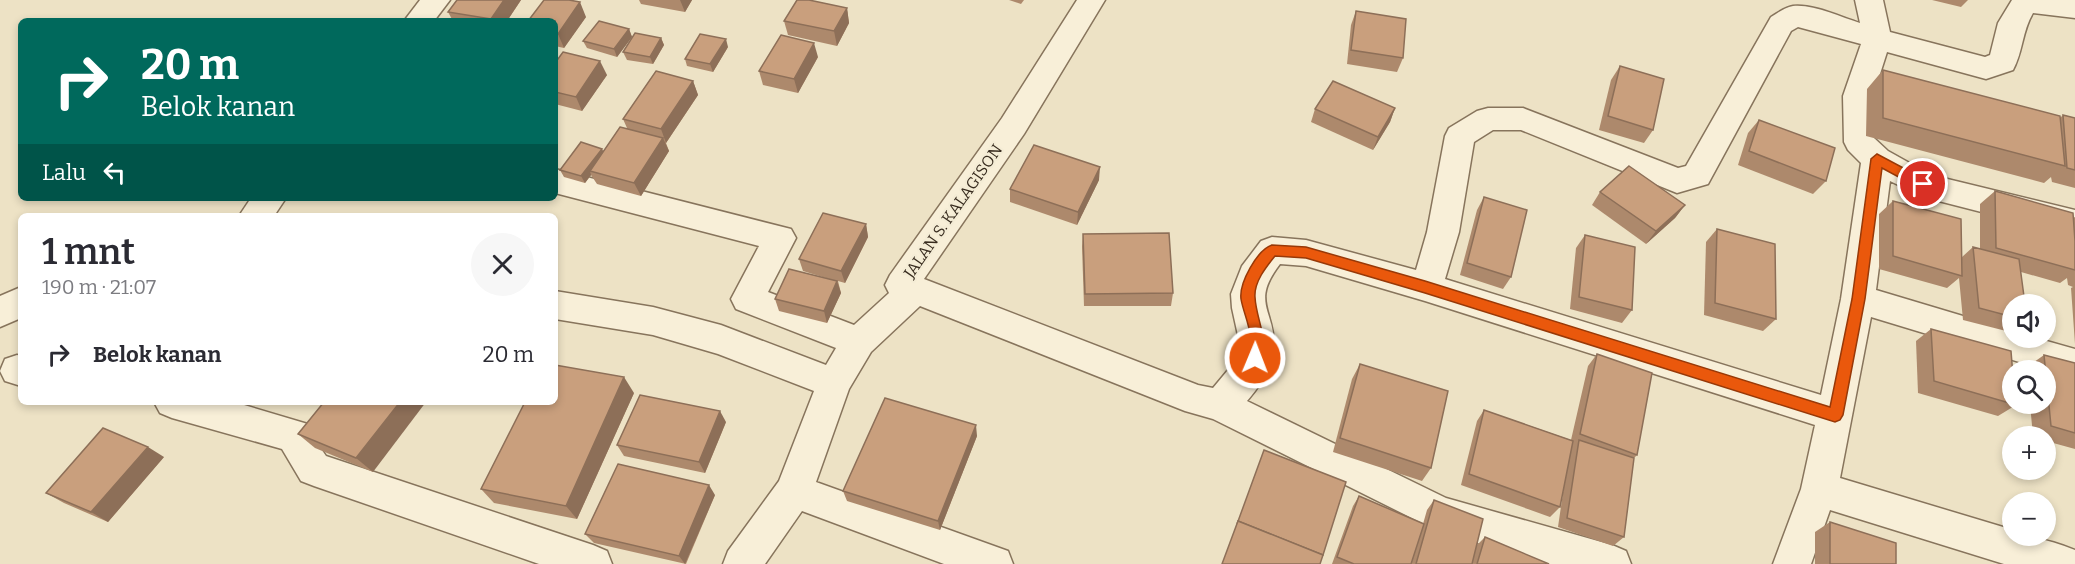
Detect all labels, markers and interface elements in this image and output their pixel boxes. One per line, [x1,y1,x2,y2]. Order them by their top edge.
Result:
text: 20 m [141,40,239,90]
icon: right [42,42,120,120]
text: Belok kanan [141,91,295,123]
street label: JALAN S. KALAGISON [899,140,1007,282]
icon: left [98,156,131,189]
pin [1897,158,1948,209]
text: Lalu [42,159,86,186]
icon: arrive [1906,167,1939,200]
text: 1 mnt [42,230,135,274]
button: close [471,233,534,296]
text: 190 m · 21:07 [42,275,156,299]
map controls [2002,294,2056,546]
button: sound [2002,294,2056,348]
position arrow [1223,326,1287,390]
icon: right [42,338,75,371]
text: Belok kanan [93,341,221,368]
text: 20 m [483,341,534,368]
button: search [2002,360,2056,414]
button: + [2002,426,2056,480]
button: − [2002,492,2056,546]

